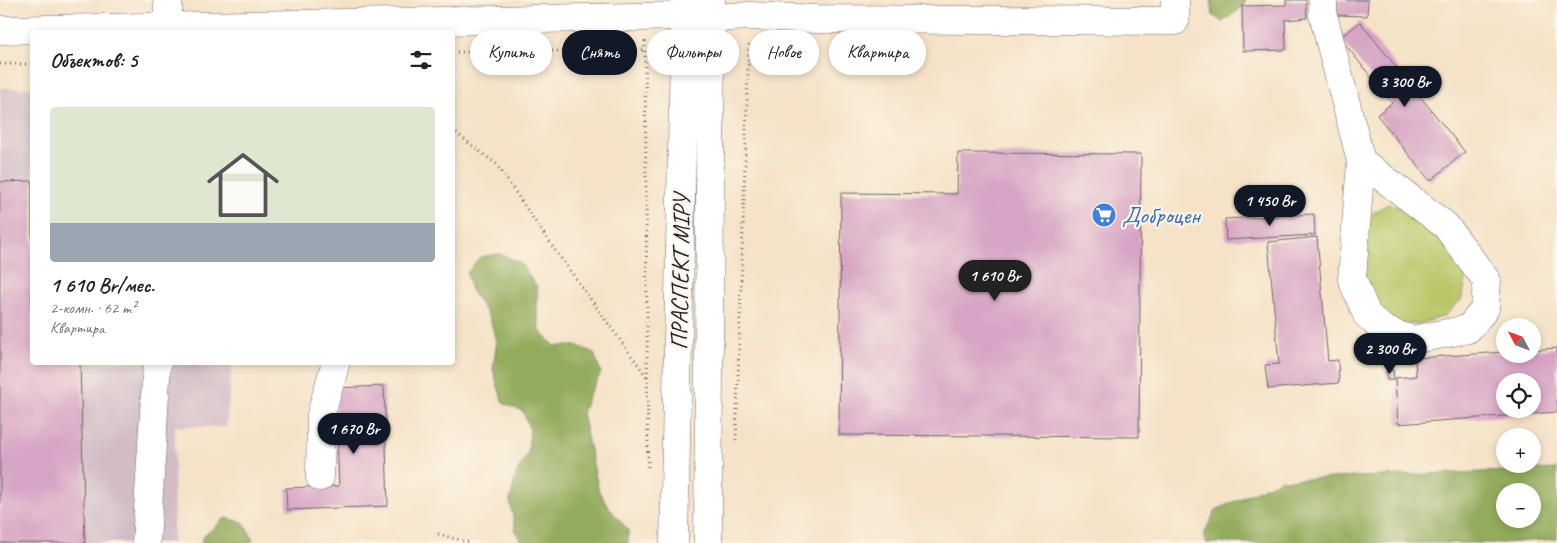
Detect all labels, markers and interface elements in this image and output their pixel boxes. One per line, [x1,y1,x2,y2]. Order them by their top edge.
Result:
chip: Купить [470,30,552,75]
chip: Снять [562,30,637,75]
chip: Фильтры [647,30,739,75]
chip: Новое [749,30,819,75]
chip: Квартира [829,30,926,75]
icon: filters [407,46,435,74]
text: Объектов: 5 [50,47,138,73]
pin: 3 300 Br [1353,66,1457,108]
text: 3 300 Br [1380,72,1430,92]
icon: home [198,140,288,230]
pin: 1 450 Br [1218,184,1322,227]
street label: ПРАСПЕКТ МІРУ [664,190,696,350]
text: 1 450 Br [1245,191,1295,211]
place label: Доброцен [1122,200,1202,230]
supermarket icon: Доброцен [1091,202,1117,228]
pin: 1 610 Br [943,260,1047,302]
text: 1 610 Br [969,266,1021,286]
text: 1 610 Br/мес. [50,272,154,298]
text: 2-комн. · 62 m² [50,298,136,318]
text: Квартира [50,318,105,338]
north arrow [1496,318,1541,362]
map controls [1496,318,1541,528]
pin: 2 300 Br [1338,332,1442,375]
text: 2 300 Br [1365,339,1415,359]
button: locate [1496,373,1541,418]
pin: 1 670 Br [302,412,406,455]
text: 1 670 Br [329,419,379,439]
button: + [1496,428,1541,473]
button: − [1496,483,1541,528]

